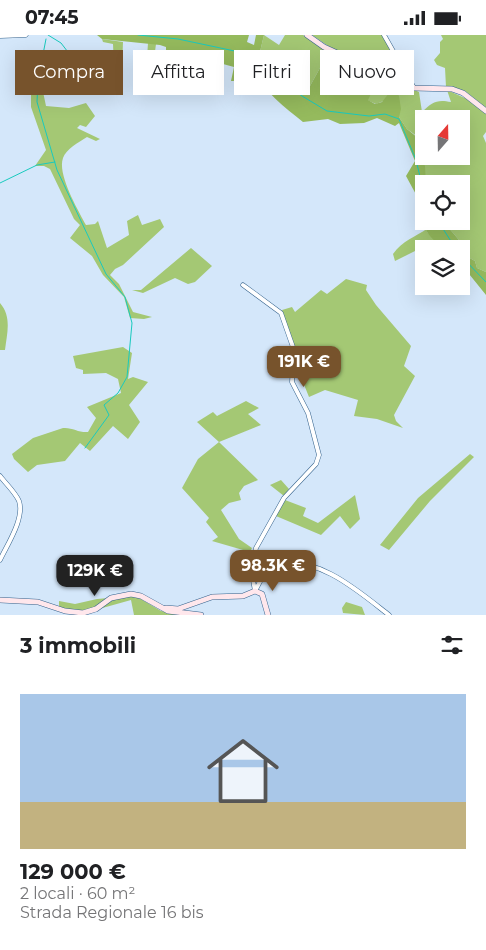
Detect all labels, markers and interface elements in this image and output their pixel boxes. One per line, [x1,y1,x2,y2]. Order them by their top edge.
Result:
text: 07:45 [25,6,79,29]
chip: Compra [15,50,123,95]
chip: Affitta [133,50,224,95]
chip: Filtri [234,50,310,95]
chip: Nuovo [320,50,414,95]
north arrow [415,110,470,165]
map controls [415,110,470,295]
button: locate [415,175,470,230]
button: layers [415,240,470,295]
pin: 191K € [263,345,345,388]
text: 191K € [278,352,330,371]
pin: 98.3K € [227,549,319,592]
pin: 129K € [54,555,136,597]
text: 98.3K € [241,556,305,575]
text: 129K € [67,561,123,580]
icon: filters [438,631,466,659]
text: 3 immobili [20,633,136,658]
icon: home [198,726,288,816]
text: 129 000 € [20,859,126,884]
text: 2 locali · 60 m² [20,884,135,903]
text: Strada Regionale 16 bis [20,903,204,922]

